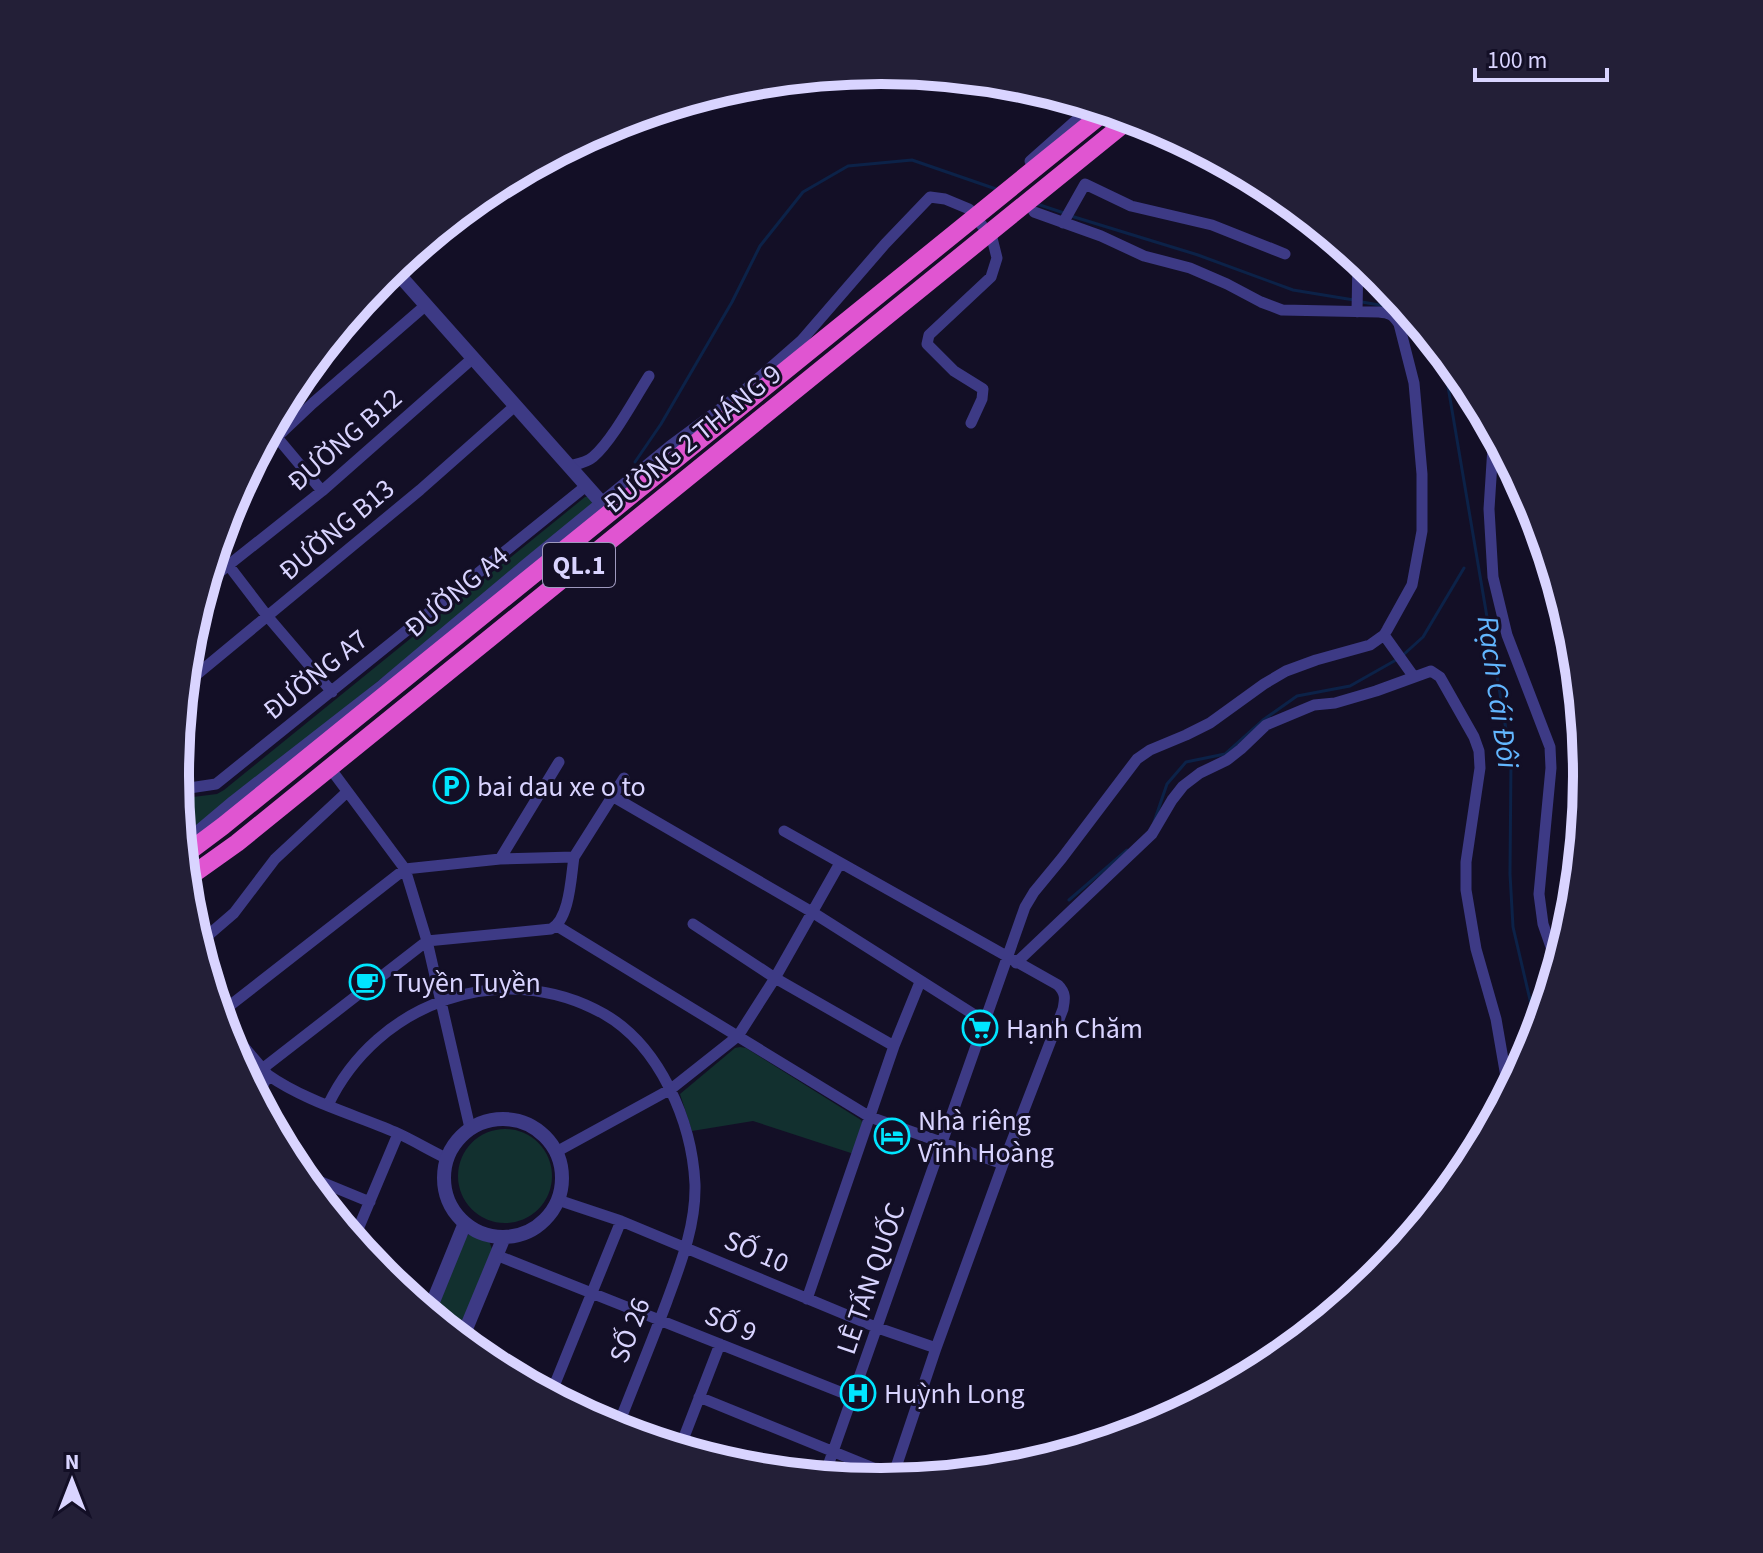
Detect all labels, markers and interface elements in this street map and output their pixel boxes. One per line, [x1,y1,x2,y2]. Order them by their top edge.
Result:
scale bar [1475,32,1607,82]
text: 100 m [1487,43,1547,78]
street label: ĐƯỜNG 2 THÁNG 9 [595,354,790,523]
street label: ĐƯỜNG B12 [279,379,411,501]
street label: ĐƯỜNG B13 [270,469,403,590]
street label: ĐƯỜNG A4 [396,536,517,647]
road number: QL.1 [543,543,615,587]
water label: Rạch Cái Đôi [1466,613,1530,772]
street label: ĐƯỜNG A7 [254,620,377,730]
parking icon: bai dau xe o to [432,767,470,805]
place label: bai dau xe o to [477,767,646,807]
cafe icon: Tuyền Tuyền [348,963,386,1001]
place label: Tuyền Tuyền [393,963,541,1003]
supermarket icon: Hạnh Chăm [961,1009,999,1047]
place label: Hạnh Chăm [1006,1009,1143,1049]
place label: Nhà riêng Vĩnh Hoàng [918,1101,1054,1173]
hotel icon: Nhà riêng Vĩnh Hoàng [873,1117,911,1155]
street label: LÊ TẤN QUỐC [826,1197,916,1360]
street label: SỐ 10 [718,1220,795,1283]
street label: SỐ 26 [599,1292,661,1369]
street label: SỐ 9 [699,1295,763,1352]
hospital icon: Huỳnh Long [839,1374,877,1412]
place label: Huỳnh Long [884,1374,1025,1414]
north arrow [32,1441,112,1521]
text: N [65,1446,79,1478]

